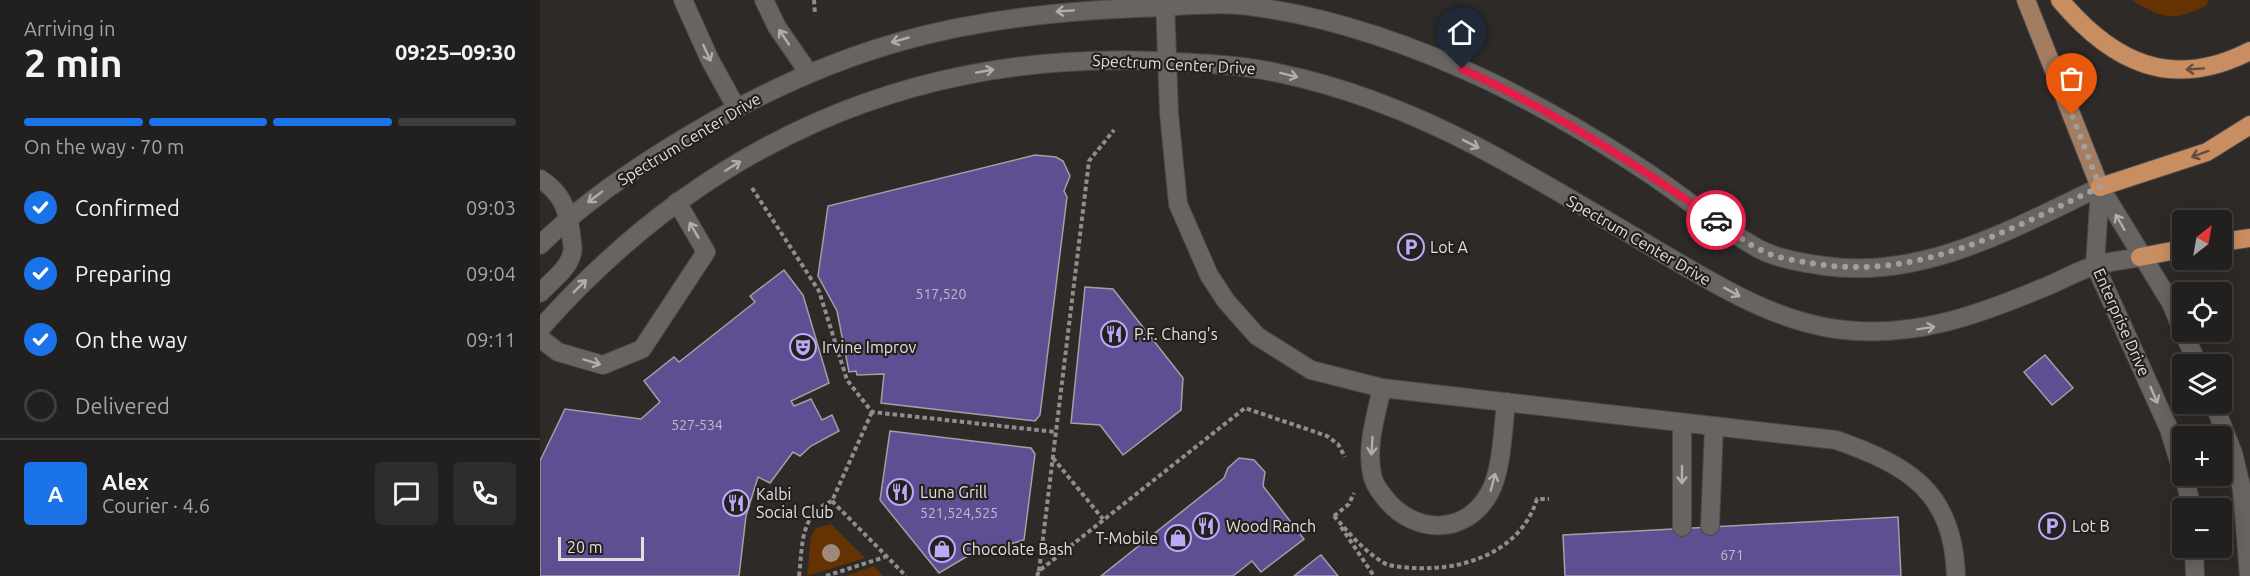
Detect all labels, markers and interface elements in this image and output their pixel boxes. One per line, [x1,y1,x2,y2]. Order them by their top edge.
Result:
one-way arrow [1055,6,1075,17]
pin [1436,7,1487,69]
icon: home [1445,16,1478,49]
text: Arriving in [24,17,115,40]
one-way arrow [778,29,790,46]
one-way arrow [891,35,910,46]
text: 09:25–09:30 [395,39,516,64]
text: 2 min [24,41,123,84]
one-way arrow [701,44,713,62]
street label: Spectrum Center Drive [1092,51,1256,77]
pin [2046,53,2097,115]
icon: bag [2055,62,2088,95]
one-way arrow [2186,63,2205,74]
one-way arrow [975,65,995,76]
one-way arrow [1279,70,1298,82]
street label: Spectrum Center Drive [614,89,764,189]
text: On the way · 70 m [24,135,184,158]
one-way arrow [1462,138,1479,150]
one-way arrow [2191,150,2210,161]
one-way arrow [724,159,741,171]
courier [1686,190,1746,250]
icon: check [24,191,57,224]
one-way arrow [587,191,603,204]
street label: Spectrum Center Drive [1564,191,1714,289]
text: Confirmed [75,195,180,220]
text: 09:03 [466,196,516,219]
icon: car [1700,204,1733,237]
north arrow [2172,210,2232,270]
map controls [2172,210,2232,558]
one-way arrow [2114,214,2126,231]
one-way arrow [688,222,700,239]
parking icon: Lot A [1396,232,1426,262]
place label: Lot A [1430,238,1468,256]
icon: check [24,257,57,290]
text: Preparing [75,261,172,286]
text: 09:04 [466,262,516,285]
street label: Enterprise Drive [2090,265,2154,379]
one-way arrow [572,279,587,294]
button: locate [2172,282,2232,342]
house number: 517,520 [916,286,967,302]
one-way arrow [1722,287,1740,298]
restaurant icon: P.F. Chang's [1099,319,1129,349]
one-way arrow [1916,322,1936,333]
icon: check [24,323,57,356]
place label: P.F. Chang's [1134,325,1218,343]
text: On the way [75,327,187,352]
text: 09:11 [466,328,516,351]
theatre icon: Irvine Improv [788,332,818,362]
place label: Irvine Improv [822,338,916,356]
button: layers [2172,354,2232,414]
one-way arrow [582,357,601,368]
one-way arrow [2149,385,2160,403]
text: Delivered [75,393,170,418]
house number: 527-534 [671,417,723,433]
button: + [2172,426,2232,486]
one-way arrow [1367,435,1378,455]
button: chat [375,462,438,525]
button: phone [453,462,516,525]
one-way arrow [1676,465,1688,485]
text: Alex [102,469,149,494]
one-way arrow [1488,473,1499,492]
restaurant icon: Luna Grill [885,477,915,507]
text: A [48,481,63,506]
place label: Luna Grill [920,483,987,501]
place label: Kalbi Social Club [756,485,834,521]
restaurant icon: Kalbi Social Club [721,488,751,518]
text: Courier · 4.6 [102,494,210,517]
button: − [2172,498,2232,558]
house number: 521,524,525 [920,505,998,521]
restaurant icon: Wood Ranch [1191,511,1221,541]
parking icon: Lot B [2037,511,2067,541]
place label: Wood Ranch [1226,517,1316,535]
place label: Lot B [2072,517,2110,535]
shop icon: T-Mobile [1163,523,1193,553]
place label: T-Mobile [1096,529,1158,547]
scale bar [558,534,644,562]
shop icon: Chocolate Bash [927,534,957,564]
text: 20 m [567,538,603,556]
place label: Chocolate Bash [962,540,1073,558]
house number: 671 [1720,547,1744,563]

